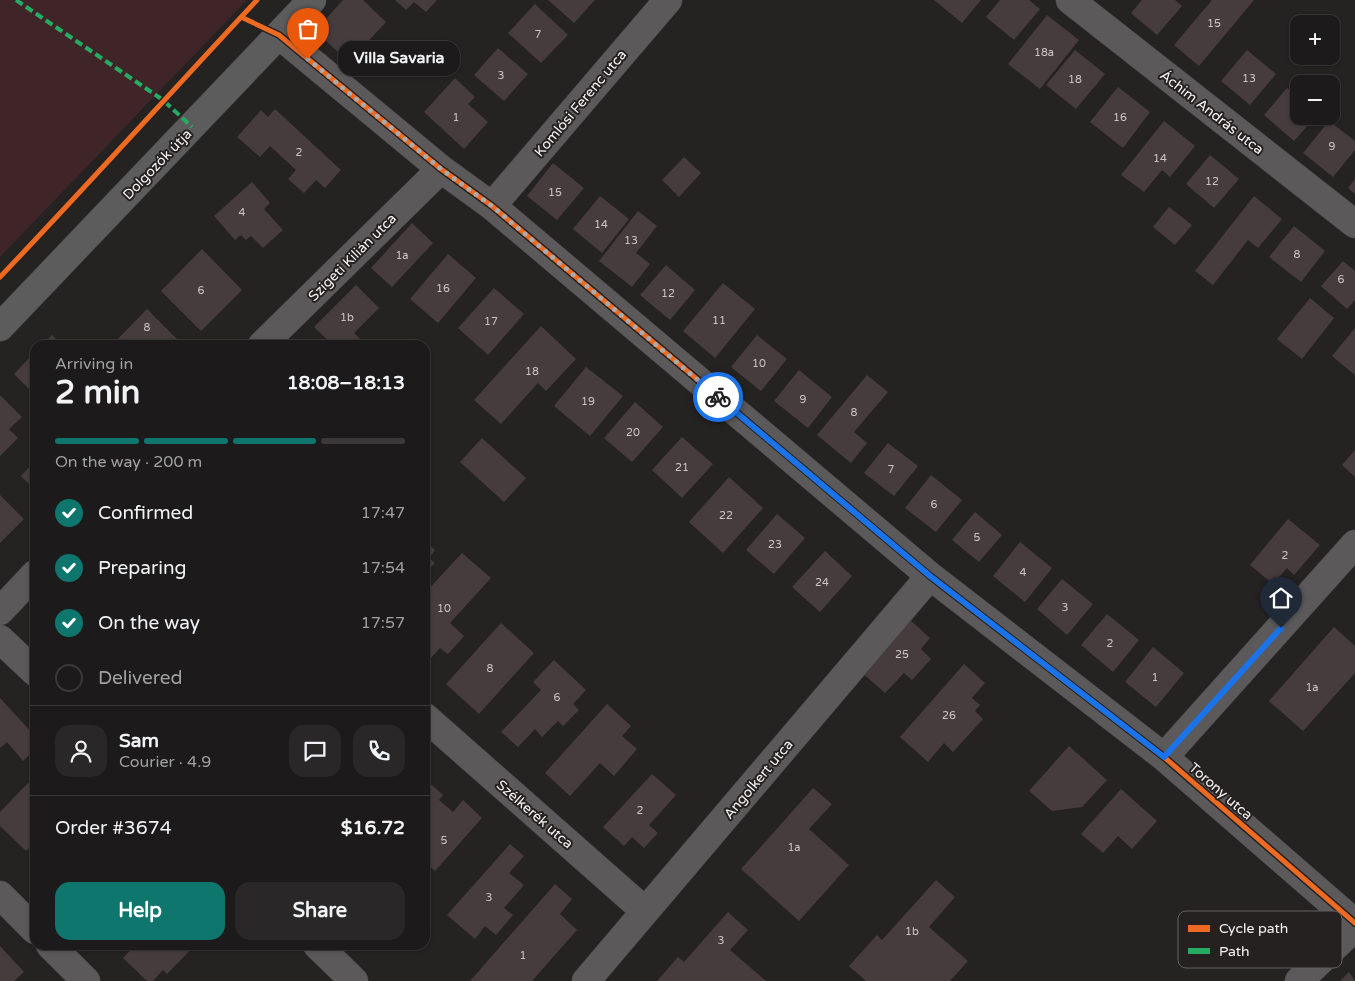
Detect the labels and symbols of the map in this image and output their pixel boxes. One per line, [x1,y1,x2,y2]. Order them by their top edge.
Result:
pin [287,8,329,59]
house number: 15 [1207,17,1221,30]
house number: 7 [535,28,542,41]
callout: Villa Savaria [338,42,460,76]
street label: Komlósi Ferenc utca [531,46,630,160]
house number: 18a [1034,46,1054,59]
street label: Áchim András utca [1157,67,1267,158]
house number: 3 [498,69,505,82]
house number: 13 [1242,72,1256,85]
house number: 18 [1068,73,1082,86]
house number: 1 [453,111,459,124]
house number: 16 [1113,111,1127,124]
street label: Dolgozók útja [119,125,195,203]
house number: 9 [1329,140,1336,153]
house number: 2 [296,146,303,159]
house number: 14 [1153,152,1167,165]
house number: 12 [1205,175,1219,188]
house number: 15 [548,186,562,199]
house number: 4 [239,206,246,219]
street label: Szigeti Kilián utca [305,210,400,305]
house number: 14 [594,218,608,231]
house number: 13 [624,234,638,247]
house number: 8 [1294,248,1301,261]
house number: 1a [395,249,409,262]
house number: 6 [1338,273,1345,286]
house number: 16 [436,282,450,295]
house number: 6 [198,284,205,297]
house number: 12 [661,287,675,300]
house number: 1b [340,311,354,324]
house number: 11 [712,314,726,327]
house number: 17 [484,315,498,328]
house number: 8 [144,321,151,334]
house number: 10 [752,357,766,370]
house number: 18 [525,365,539,378]
courier [693,372,743,422]
house number: 9 [800,393,807,406]
house number: 19 [581,395,595,408]
house number: 8 [851,406,858,419]
house number: 20 [626,426,640,439]
house number: 21 [675,461,689,474]
house number: 7 [888,463,895,476]
house number: 6 [931,498,938,511]
house number: 22 [719,509,733,522]
house number: 5 [974,531,981,544]
house number: 23 [768,538,782,551]
house number: 2 [1282,549,1289,562]
house number: 4 [1020,566,1027,579]
house number: 24 [815,576,829,589]
pin [1260,577,1302,628]
house number: 3 [1062,601,1069,614]
house number: 10 [437,602,451,615]
house number: 2 [1107,637,1114,650]
house number: 25 [895,648,909,661]
house number: 8 [487,662,494,675]
house number: 1 [1152,671,1158,684]
house number: 1a [1305,681,1319,694]
house number: 6 [554,691,561,704]
house number: 26 [942,709,956,722]
street label: Angolkert utca [720,736,797,823]
street label: Torony utca [1185,759,1256,824]
street label: Szélkerék utca [493,777,576,852]
house number: 2 [637,804,644,817]
house number: 5 [441,834,448,847]
house number: 1a [787,841,801,854]
house number: 3 [486,891,493,904]
legend [1178,911,1342,968]
text: Cycle path [1219,920,1288,937]
house number: 1b [905,925,919,938]
house number: 3 [718,934,725,947]
text: Path [1219,943,1250,960]
house number: 1 [520,949,526,962]

